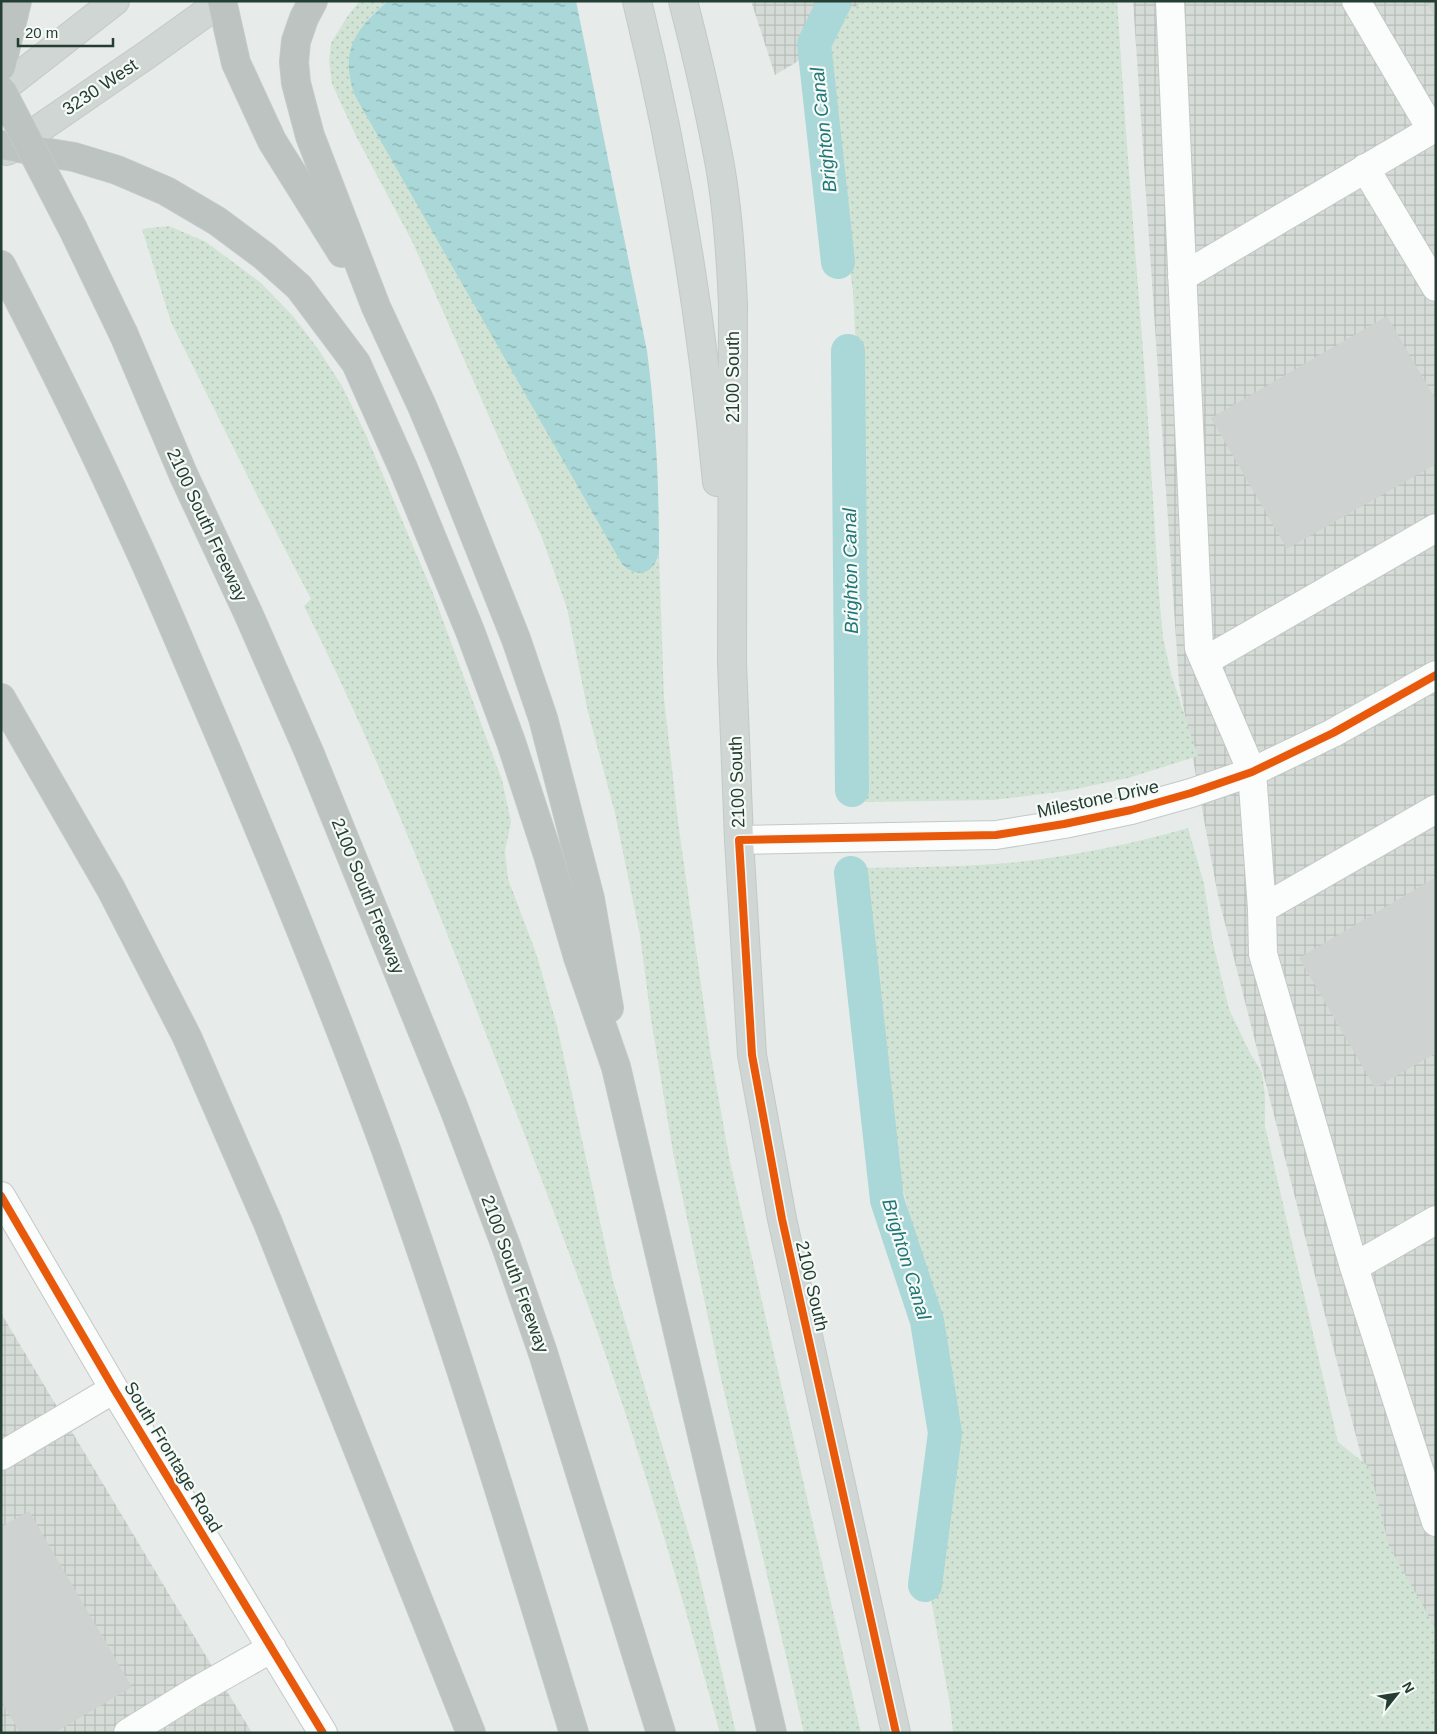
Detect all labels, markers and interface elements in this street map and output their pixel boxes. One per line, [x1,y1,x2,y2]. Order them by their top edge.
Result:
scale bar [18,15,112,47]
text: 20 m [25,24,58,41]
street label: 3230 West [59,55,141,119]
water label: Brighton Canal [806,66,841,194]
street label: 2100 South [723,331,743,423]
street label: 2100 South Freeway [163,446,251,604]
water label: Brighton Canal [839,507,862,634]
street label: 2100 South [725,736,749,828]
street label: Milestone Drive [1035,776,1161,822]
street label: 2100 South Freeway [328,815,408,977]
street label: 2100 South Freeway [477,1193,553,1355]
water label: Brighton Canal [878,1196,935,1323]
street label: 2100 South [792,1239,832,1333]
street label: South Frontage Road [120,1378,226,1536]
north arrow [1372,1669,1422,1719]
text: N [1399,1679,1418,1696]

